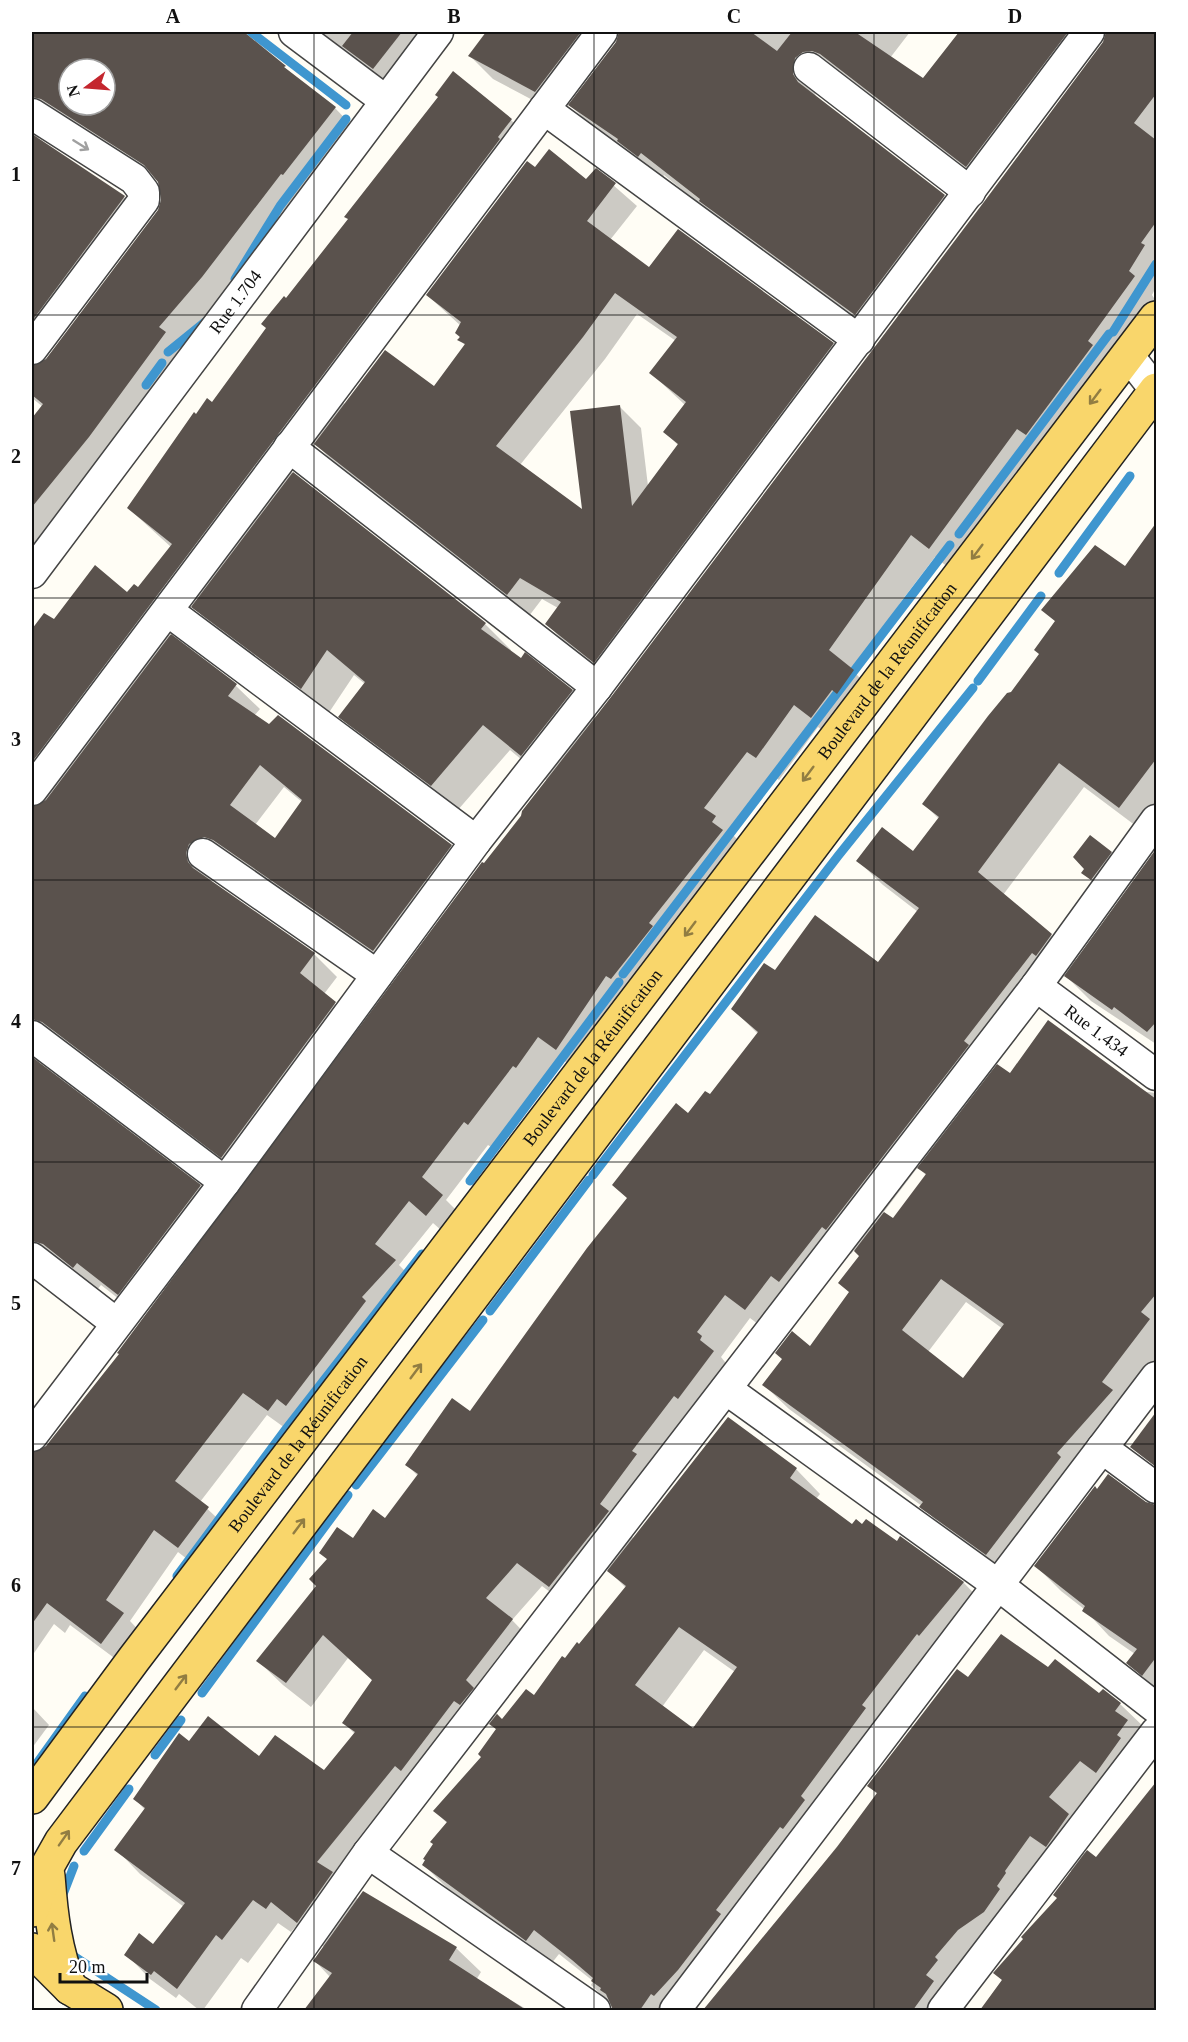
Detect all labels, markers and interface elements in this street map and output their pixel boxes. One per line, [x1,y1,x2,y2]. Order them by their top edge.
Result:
text: A [166,5,181,27]
text: B [447,5,461,27]
text: C [727,5,741,27]
text: D [1008,5,1022,27]
north arrow [57,57,117,117]
text: N [63,83,83,99]
one-way arrow [72,139,89,151]
text: 1 [11,163,21,185]
street label: Rue 1.704 [205,266,266,337]
one-way arrow [1089,389,1102,405]
text: 2 [11,445,21,467]
one-way arrow [971,544,984,560]
street label: Boulevard de la Réunification [813,579,961,763]
text: 3 [11,728,21,750]
one-way arrow [802,766,814,782]
one-way arrow [684,921,696,937]
street label: Boulevard de la Réunification [519,965,666,1150]
street label: Rue 1.434 [1061,1001,1132,1061]
text: 4 [11,1010,21,1032]
text: 5 [11,1292,21,1314]
street label: Boulevard de la Réunification [224,1352,372,1536]
one-way arrow [410,1363,423,1379]
one-way arrow [292,1519,305,1535]
text: 6 [11,1574,21,1596]
one-way arrow [175,1674,188,1690]
one-way arrow [58,1830,70,1846]
text: 7 [11,1857,21,1879]
one-way arrow [48,1923,59,1942]
scale bar [60,1946,147,1984]
text: 20 m [69,1957,106,1977]

